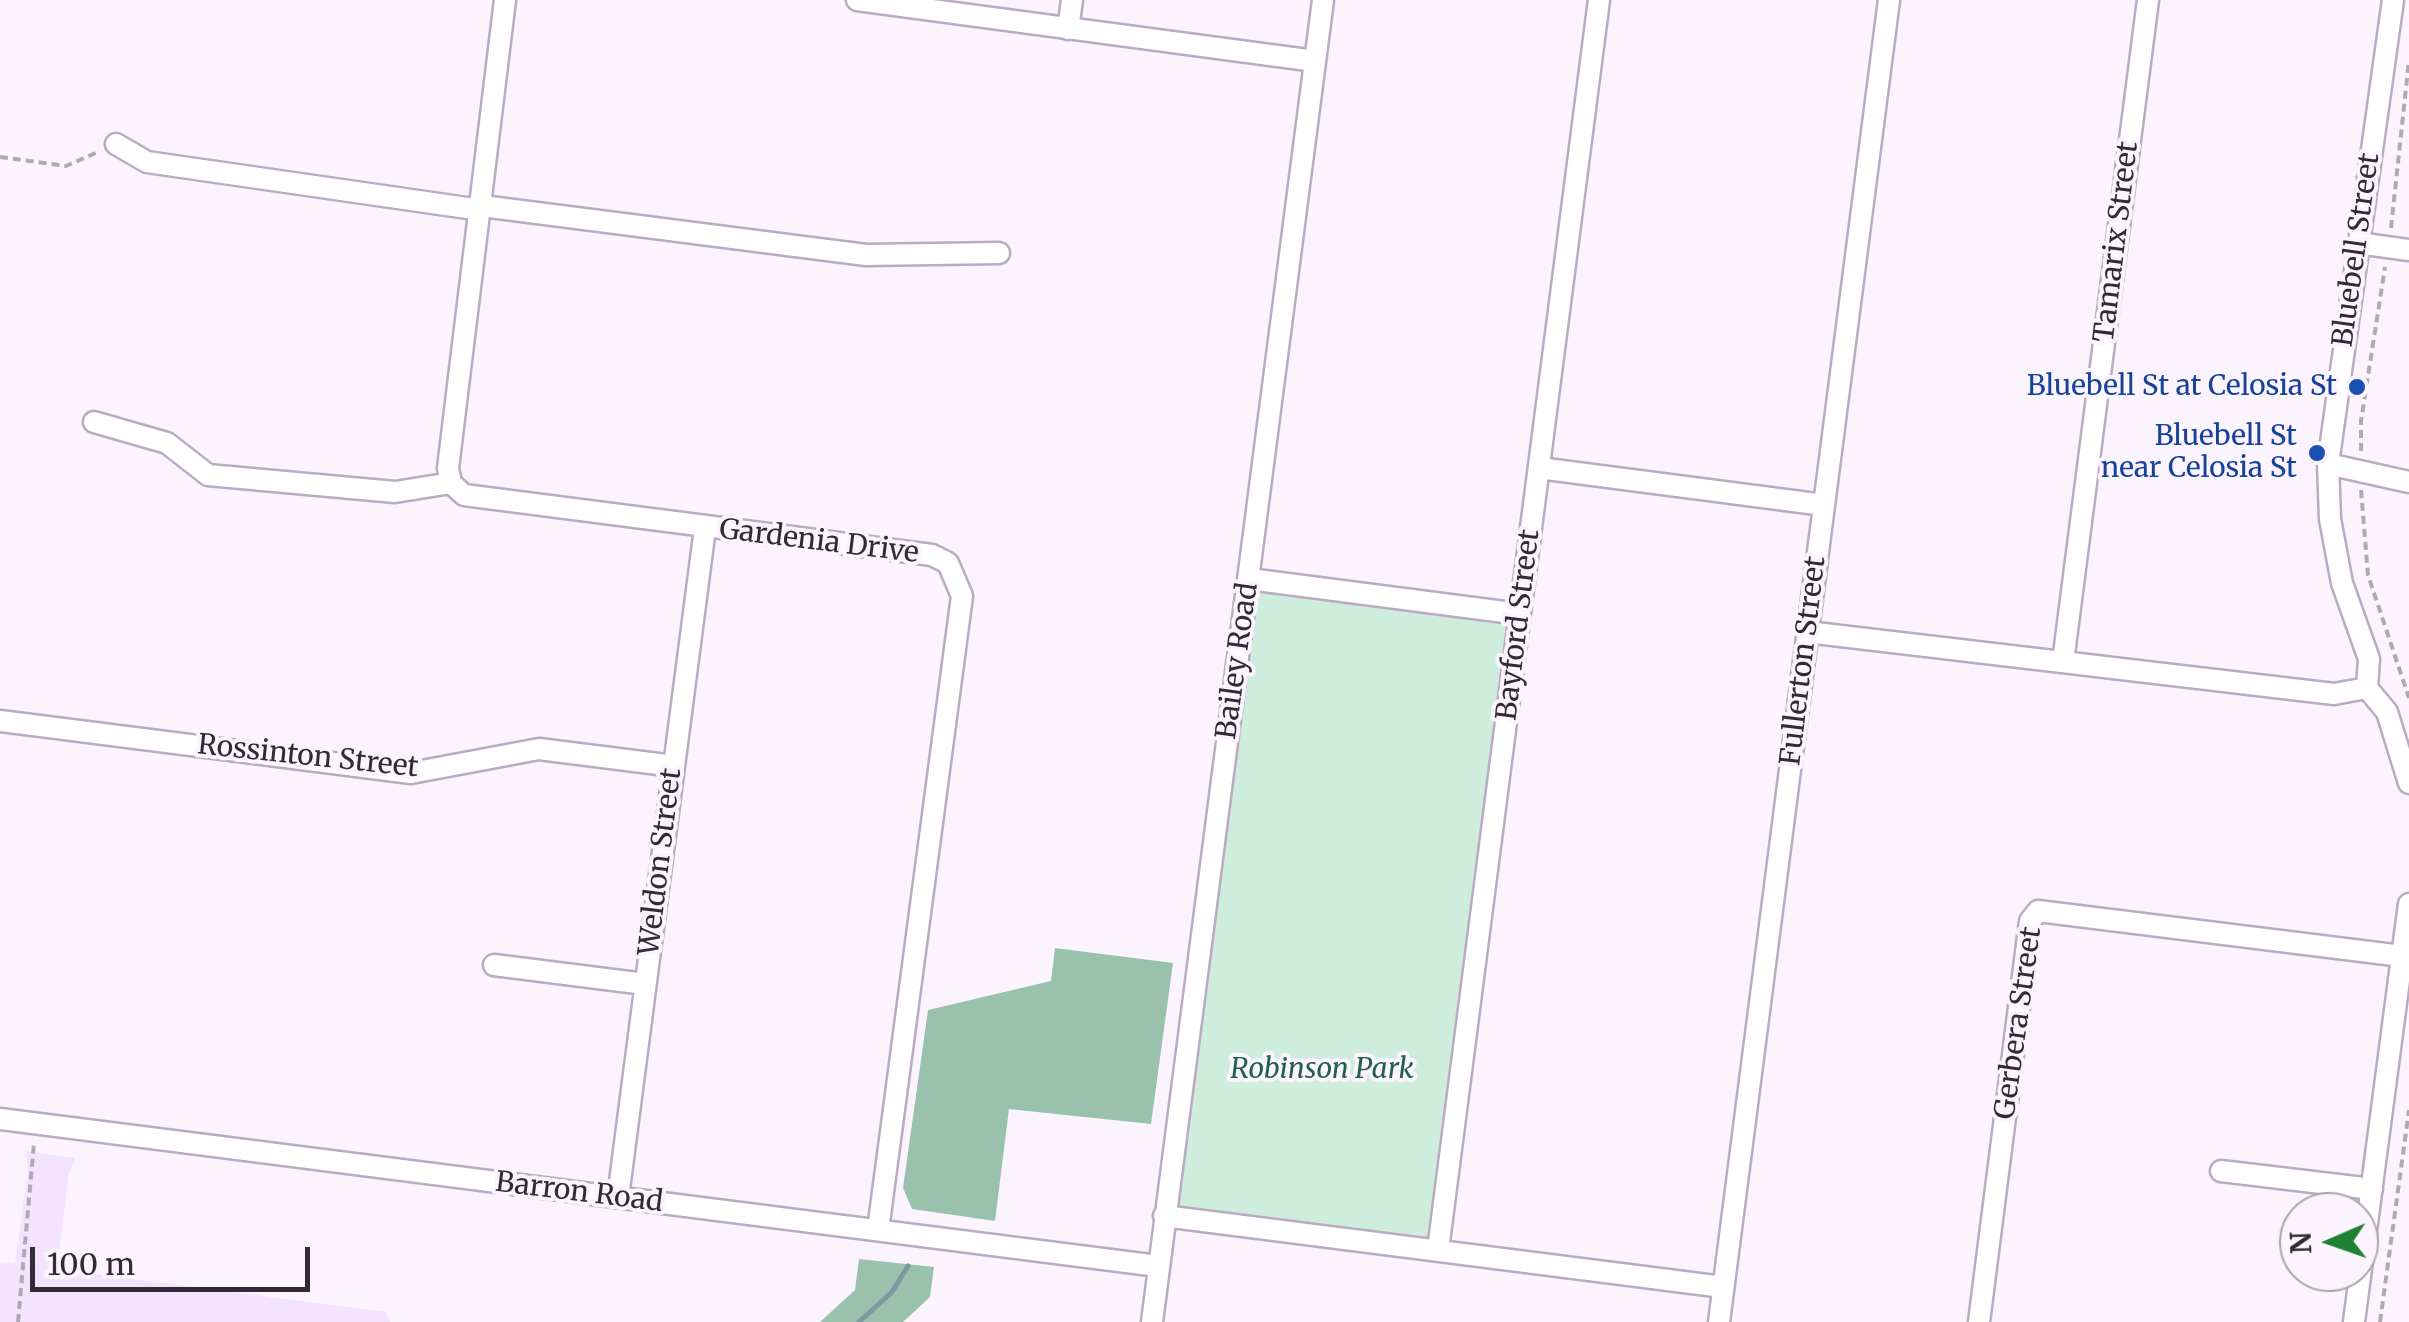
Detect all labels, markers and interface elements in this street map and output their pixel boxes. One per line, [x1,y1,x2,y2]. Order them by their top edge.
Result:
street label: Tamarix Street [2088,140,2146,344]
street label: Bluebell Street [2327,151,2387,349]
place label: Bluebell St at Celosia St [2027,370,2337,404]
marker: Bluebell St at Celosia St [2346,376,2368,398]
place label: Bluebell St near Celosia St [2101,420,2297,486]
marker: Bluebell St near Celosia St [2306,442,2328,464]
street label: Gardenia Drive [717,513,921,571]
street label: Bayford Street [1491,528,1547,722]
street label: Fullerton Street [1774,554,1834,768]
street label: Bailey Road [1210,581,1266,741]
street label: Rossinton Street [196,729,420,785]
street label: Weldon Street [633,766,689,958]
street label: Gerbera Street [1989,925,2049,1121]
park label: Robinson Park [1230,1053,1414,1087]
street label: Barron Road [493,1166,665,1220]
north arrow [2279,1192,2379,1292]
scale bar [35,1227,315,1289]
text: N [2283,1231,2319,1255]
text: 100 m [47,1245,135,1283]

